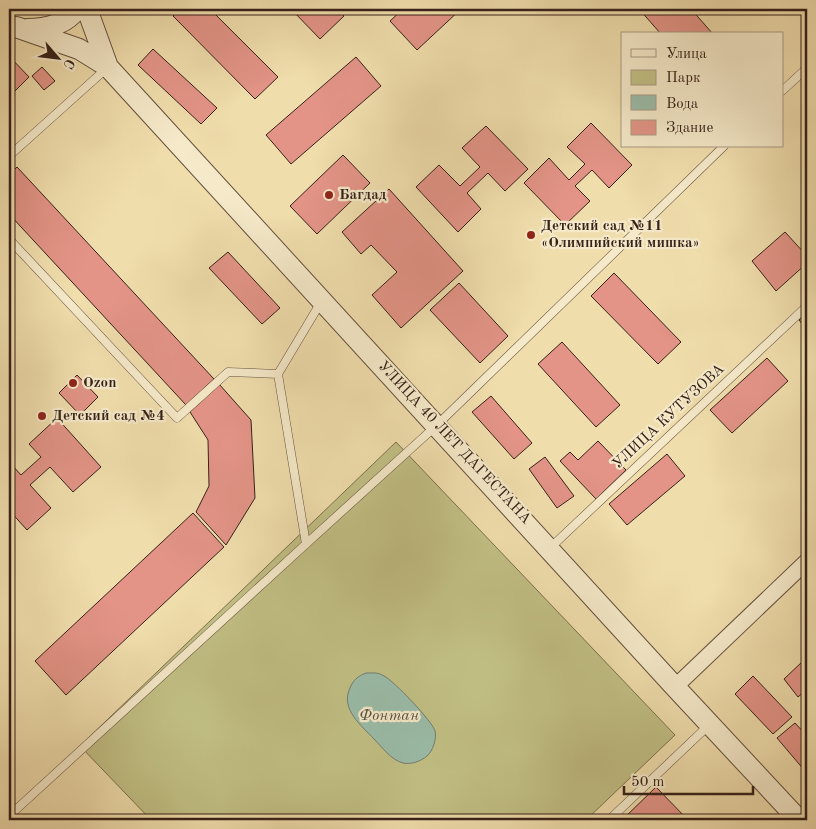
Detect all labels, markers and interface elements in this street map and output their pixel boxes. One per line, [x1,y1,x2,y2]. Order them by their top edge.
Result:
north arrow [32,32,82,82]
legend [621,32,784,148]
text: Улица [666,47,707,62]
text: С [60,56,77,71]
text: Парк [666,71,701,86]
text: Вода [666,97,699,112]
text: Здание [666,121,713,136]
place label: Багдад [339,188,387,203]
marker: Багдад [323,189,335,201]
place label: Детский сад №11 «Олимпийский мишка» [541,219,700,251]
marker: Детский сад №11 «Олимпийский мишка» [525,229,537,241]
street label: УЛИЦА 40 ЛЕТ ДАГЕСТАНА [375,359,534,528]
street label: УЛИЦА КУТУЗОВА [610,361,728,472]
place label: Ozon [83,376,116,391]
marker: Ozon [67,377,79,389]
place label: Детский сад №4 [52,409,165,424]
marker: Детский сад №4 [36,410,48,422]
water label: Фонтан [359,708,419,724]
scale bar [624,764,752,796]
text: 50 m [631,775,665,790]

